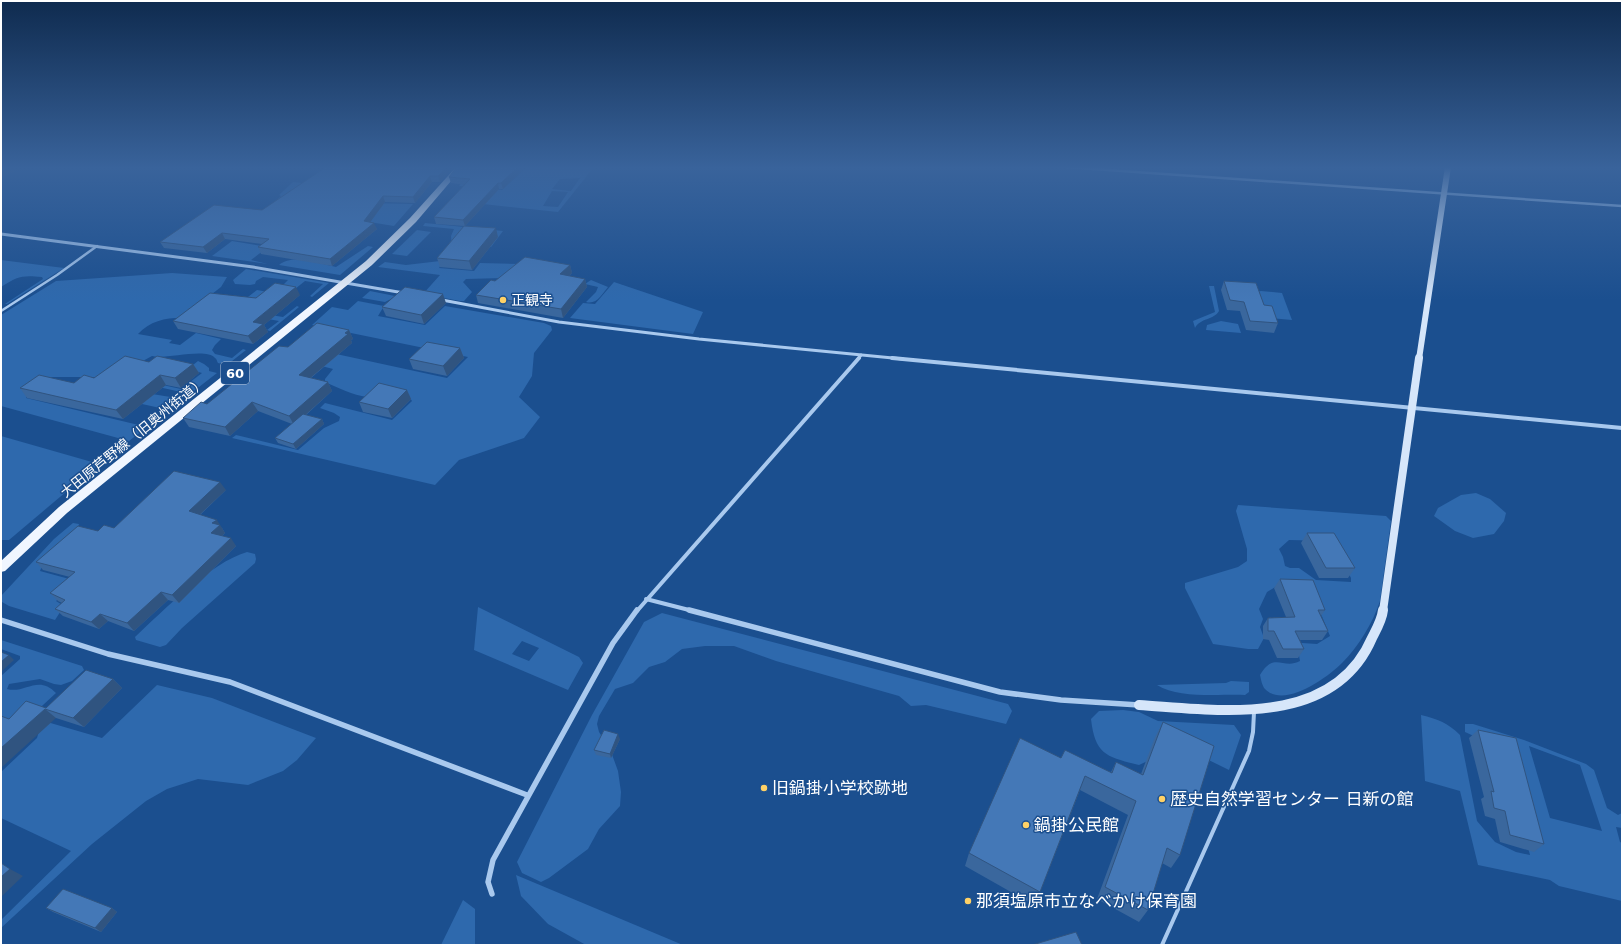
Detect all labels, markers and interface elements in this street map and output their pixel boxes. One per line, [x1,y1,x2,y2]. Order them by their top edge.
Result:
place label: 正観寺 [511,292,553,308]
marker: 正観寺 [498,295,508,305]
road number: 60 [221,362,249,384]
street label: 大田原芦野線（旧奥州街道） [57,374,209,500]
place label: 旧鍋掛小学校跡地 [772,778,908,798]
marker: 旧鍋掛小学校跡地 [759,783,769,793]
place label: 歴史自然学習センター 日新の館 [1170,789,1413,809]
marker: 歴史自然学習センター 日新の館 [1157,794,1167,804]
place label: 鍋掛公民館 [1034,815,1119,835]
marker: 鍋掛公民館 [1021,820,1031,830]
place label: 那須塩原市立なべかけ保育園 [976,891,1197,911]
marker: 那須塩原市立なべかけ保育園 [963,896,973,906]

